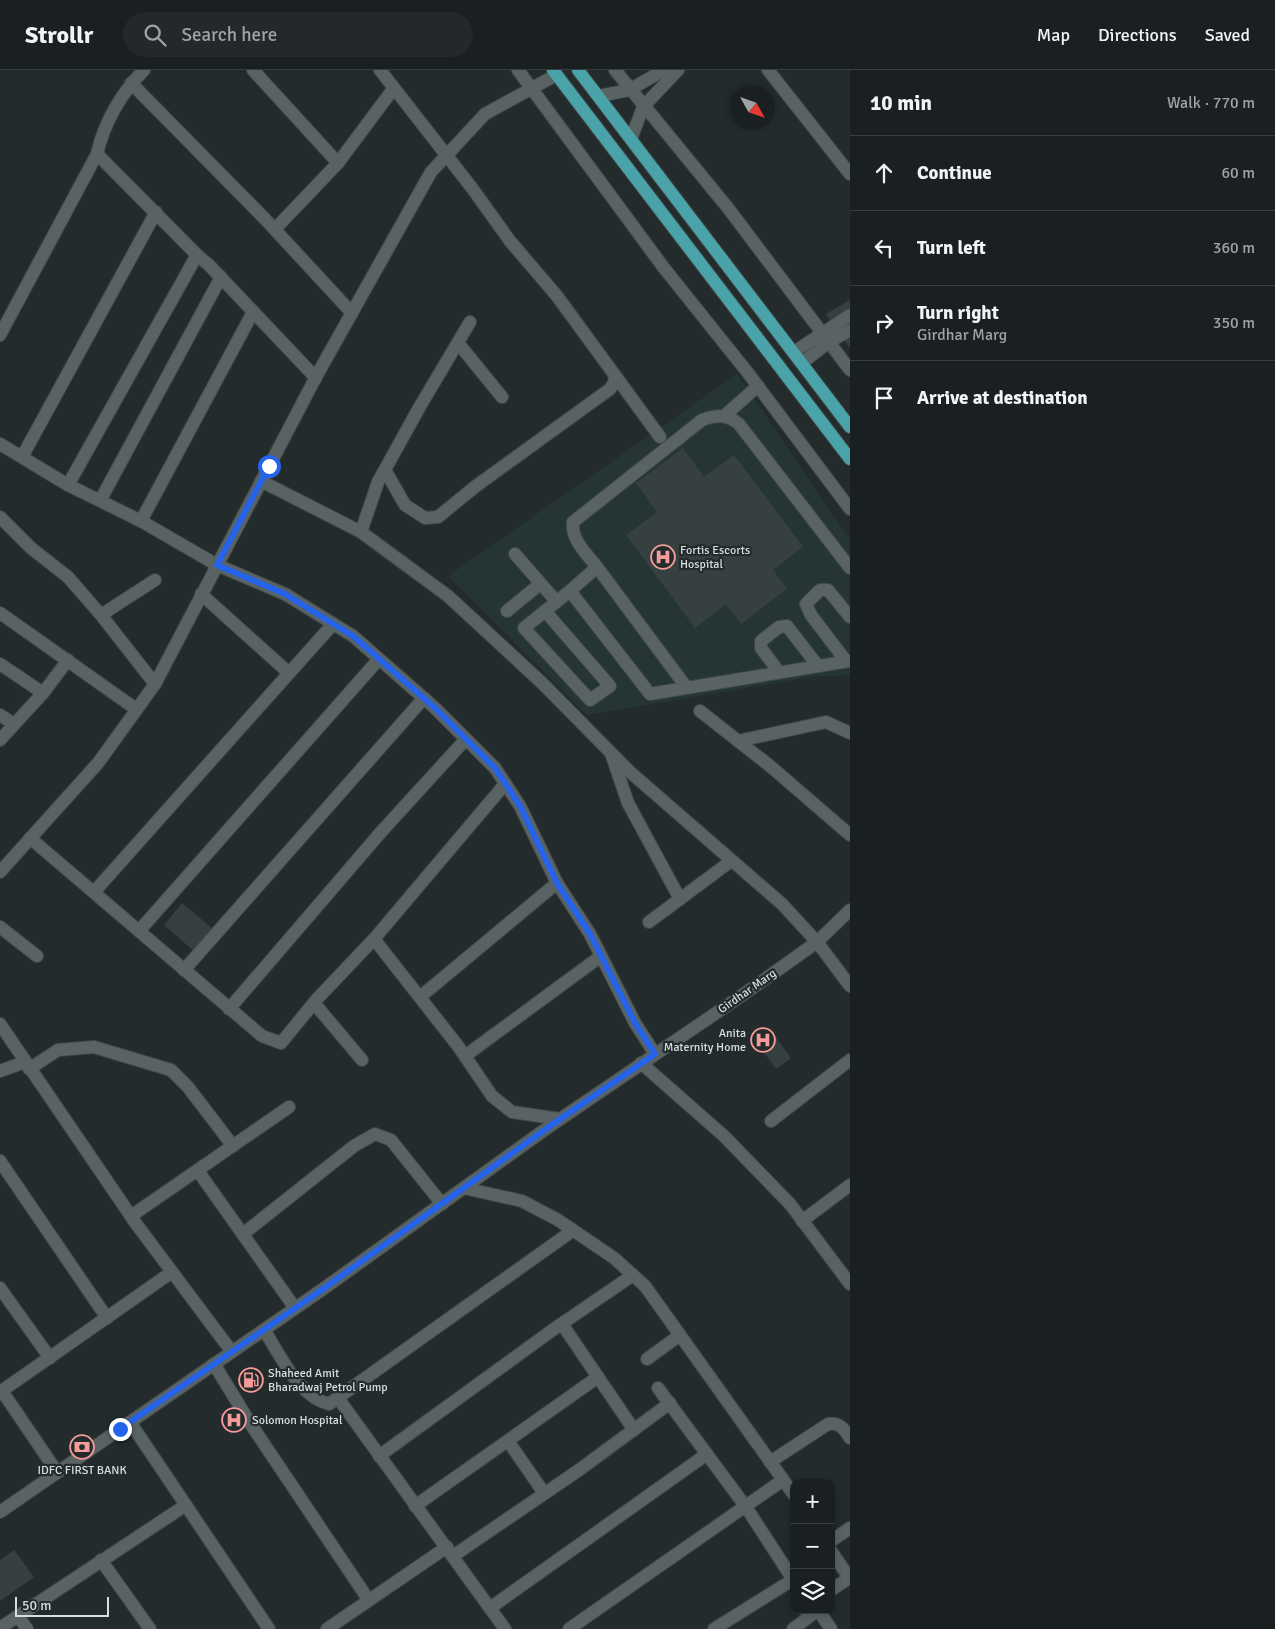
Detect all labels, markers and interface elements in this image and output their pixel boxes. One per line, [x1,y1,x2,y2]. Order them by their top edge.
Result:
search box [123,12,473,57]
text: Strollr [25,20,93,50]
icon: search [141,21,169,49]
text: Search here [181,23,277,47]
text: Map [1037,24,1070,46]
text: Directions [1098,24,1177,46]
text: Saved [1205,24,1250,46]
north arrow [730,85,775,130]
text: 10 min [870,90,932,116]
text: Walk · 770 m [1167,93,1255,113]
icon: ahead [870,159,898,187]
text: Continue [917,161,992,185]
text: 60 m [1221,163,1255,183]
icon: left [870,234,898,262]
text: Turn left [917,236,986,260]
text: 360 m [1213,238,1255,258]
text: Turn right [917,301,999,325]
icon: right [870,309,898,337]
text: 350 m [1213,313,1255,333]
text: Girdhar Marg [917,325,1007,345]
icon: arrive [870,384,898,412]
text: Arrive at destination [917,386,1088,410]
route start [258,455,281,478]
place label: Fortis Escorts Hospital [680,543,750,572]
hospital icon: Fortis Escorts Hospital [650,544,676,570]
street label: Girdhar Marg [715,966,779,1017]
place label: Anita Maternity Home [664,1026,746,1055]
hospital icon: Anita Maternity Home [750,1027,776,1053]
place label: Shaheed Amit Bharadwaj Petrol Pump [268,1366,388,1395]
fuel station icon: Shaheed Amit Bharadwaj Petrol Pump [238,1367,264,1393]
hospital icon: Solomon Hospital [221,1407,247,1433]
place label: Solomon Hospital [252,1413,343,1428]
route end [109,1418,132,1441]
bank icon: IDFC FIRST BANK [69,1434,95,1460]
place label: IDFC FIRST BANK [37,1463,127,1478]
map controls [790,1479,835,1614]
button: + [790,1479,835,1524]
button: − [790,1524,835,1569]
button: layers [790,1569,835,1614]
scale bar [15,1594,109,1617]
text: 50 m [22,1597,51,1614]

